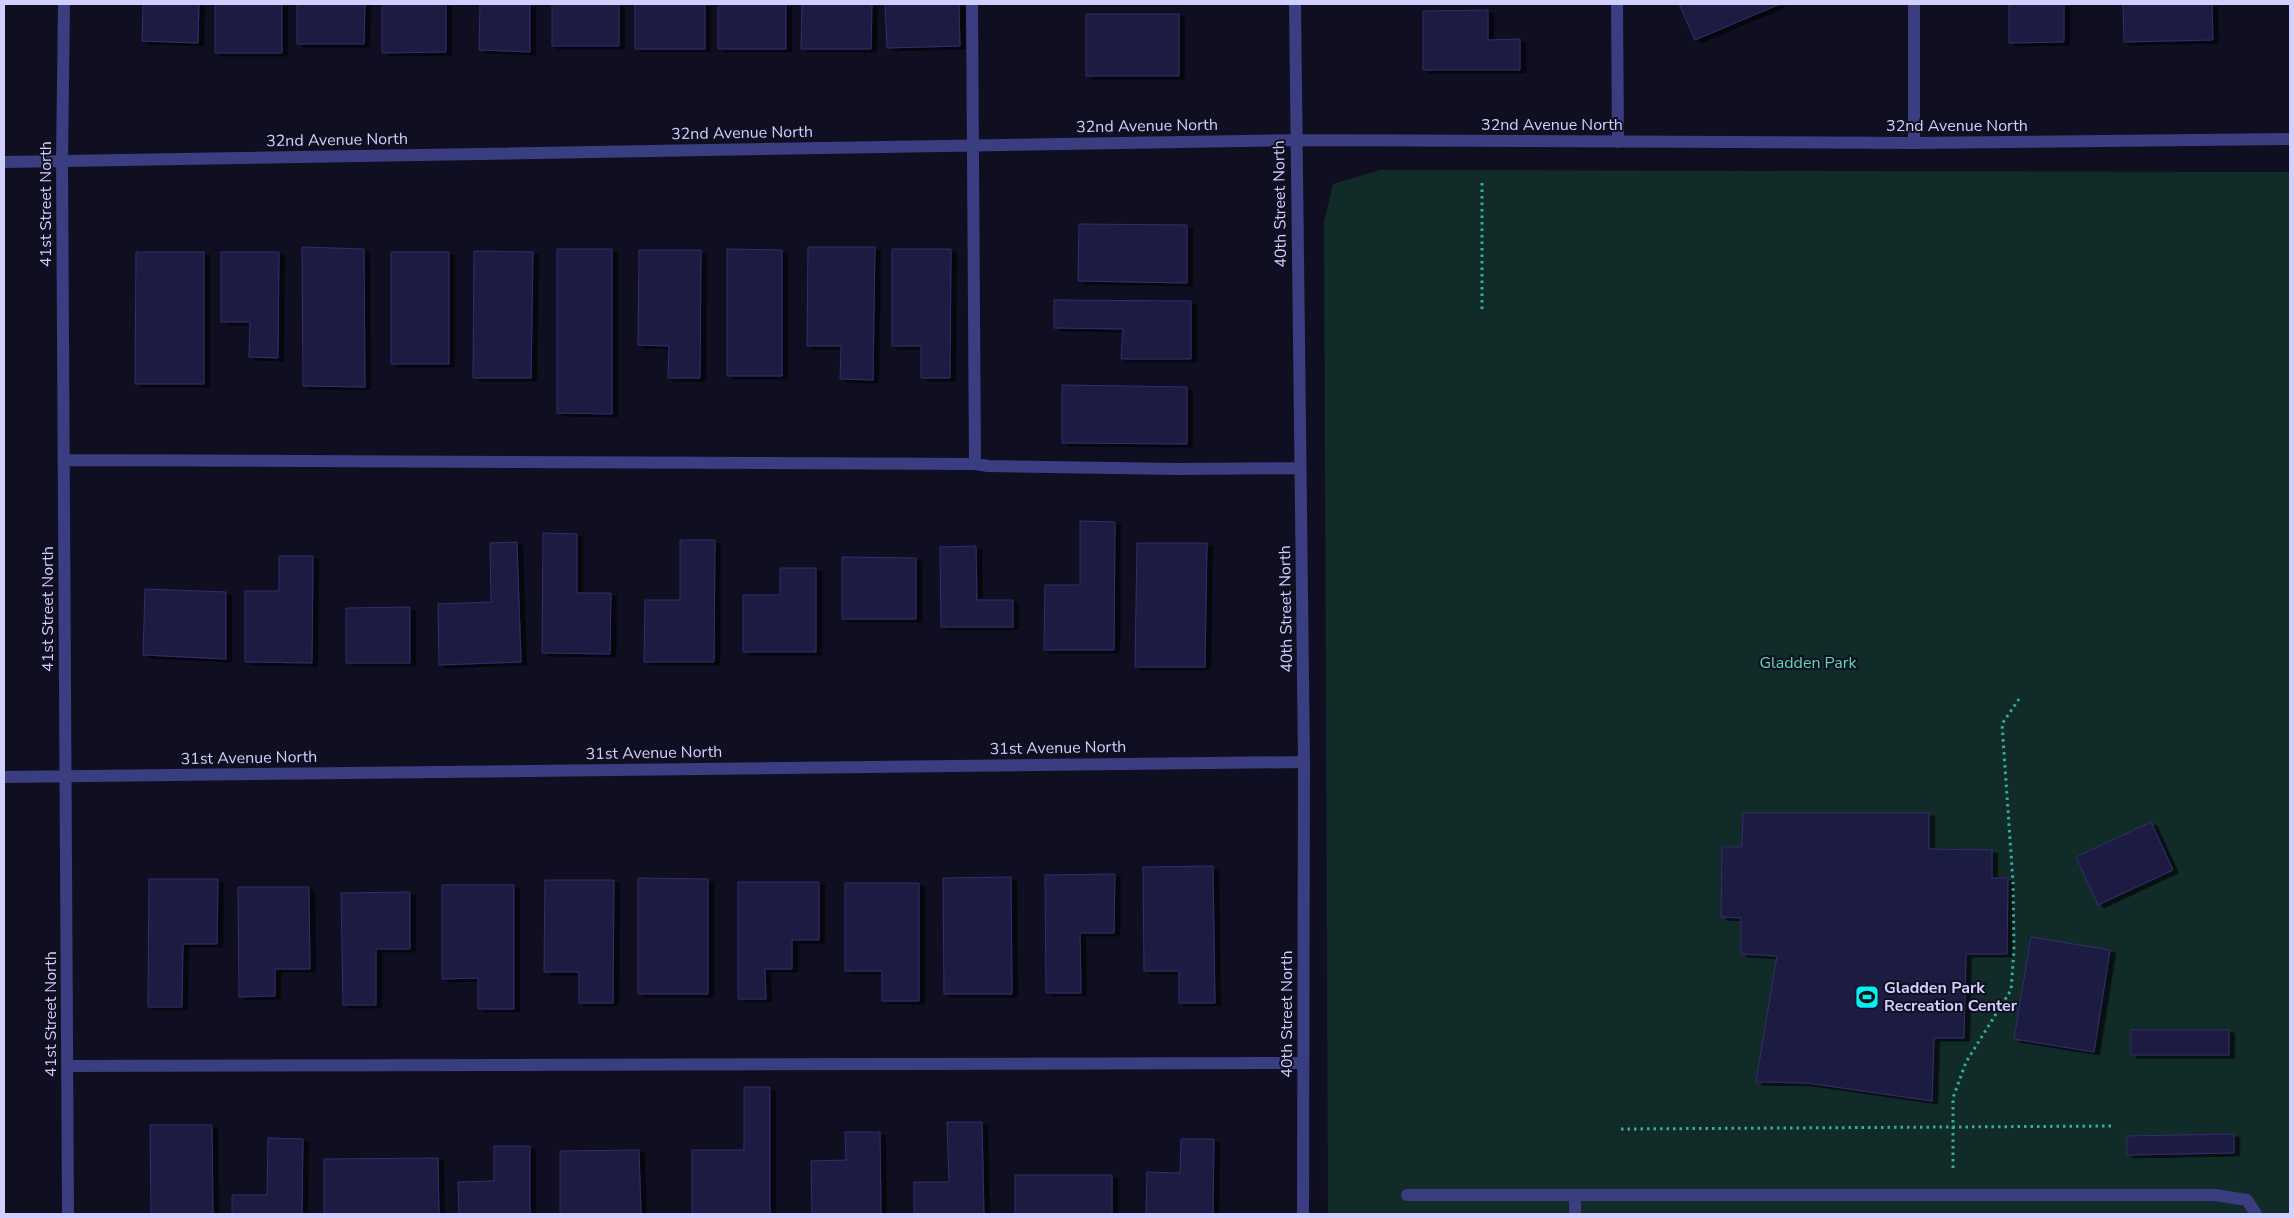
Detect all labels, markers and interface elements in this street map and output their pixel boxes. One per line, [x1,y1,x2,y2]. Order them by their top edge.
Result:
street label: 32nd Avenue North [1076,114,1218,138]
street label: 32nd Avenue North [1481,114,1623,136]
street label: 32nd Avenue North [1886,115,2028,137]
street label: 32nd Avenue North [671,121,813,145]
street label: 32nd Avenue North [266,128,408,152]
street label: 40th Street North [1268,140,1292,268]
street label: 41st Street North [35,141,57,267]
street label: 40th Street North [1274,545,1298,673]
street label: 41st Street North [37,546,59,672]
park label: Gladden Park [1759,652,1858,674]
street label: 31st Avenue North [989,736,1127,760]
street label: 31st Avenue North [585,741,723,765]
street label: 31st Avenue North [180,746,318,770]
street label: 40th Street North [1276,950,1298,1078]
street label: 41st Street North [40,951,62,1077]
place label: Gladden Park Recreation Center [1884,977,2018,1017]
sports icon: Gladden Park Recreation Center [1854,984,1880,1010]

